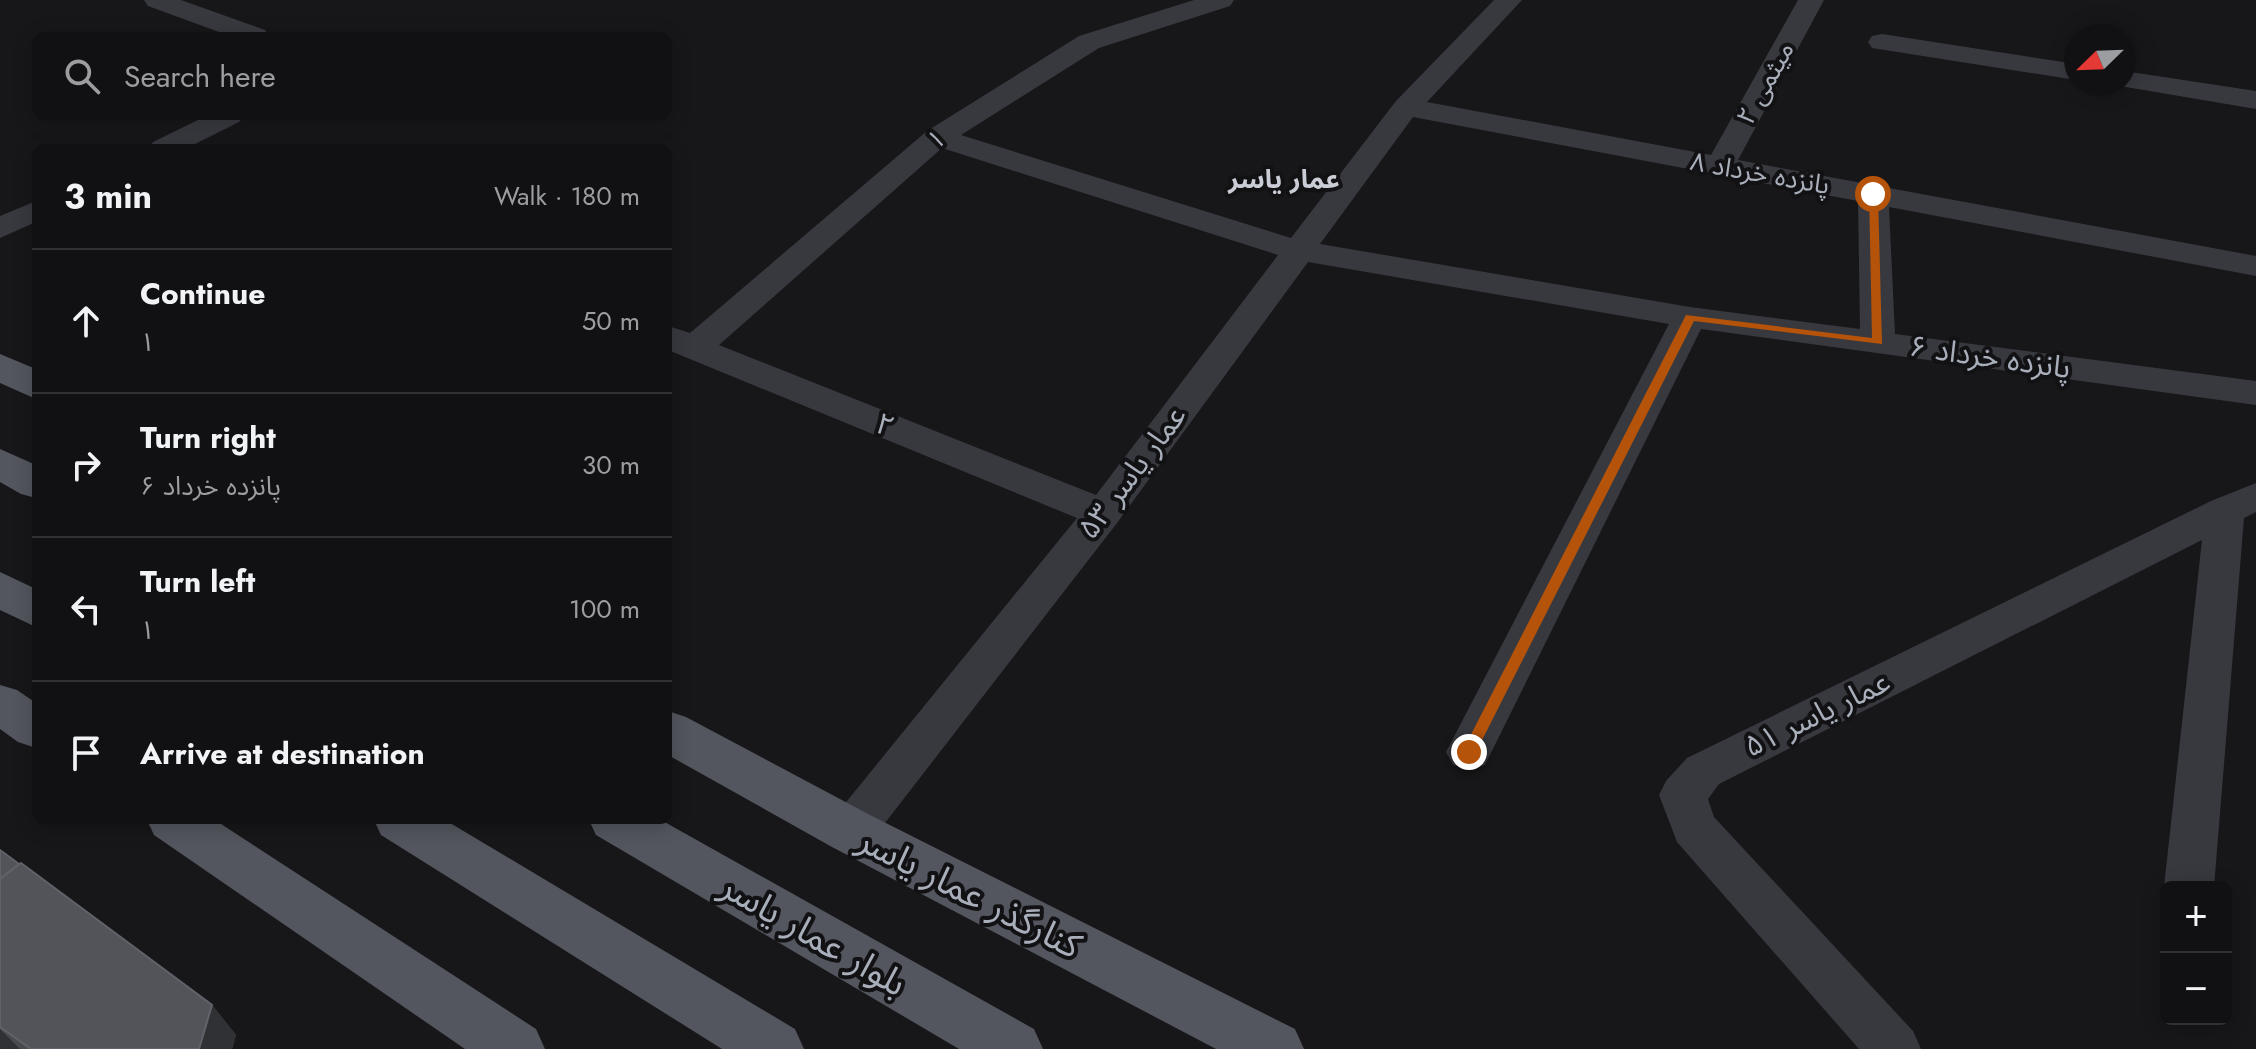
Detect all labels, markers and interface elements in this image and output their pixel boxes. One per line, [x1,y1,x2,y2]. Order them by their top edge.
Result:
north arrow [2064,24,2136,96]
search box [32,32,672,120]
street label: میثمی ۲ [1727,34,1803,132]
icon: search [60,54,104,98]
text: Search here [124,55,276,98]
street label: ۱ [919,119,953,159]
street label: پانزده خرداد ۸ [1687,142,1833,204]
district label: عمار یاسر [1227,160,1340,198]
text: 3 min [64,172,152,221]
route start [1855,176,1891,212]
text: Walk · 180 m [494,177,640,215]
text: Continue [140,272,266,315]
icon: ahead [64,299,108,343]
text: 50 m [582,302,640,340]
text: ۱ [140,323,155,361]
street label: پانزده خرداد ۶ [1906,324,2074,389]
street label: عمار یاسر ۵۳ [1067,396,1196,548]
street label: ۲ [869,401,901,448]
text: Turn right [140,416,276,459]
icon: right [64,443,108,487]
text: 30 m [582,446,640,484]
text: پانزده خرداد ۶ [140,467,281,505]
text: Turn left [140,560,255,603]
icon: left [64,587,108,631]
text: 100 m [569,590,640,628]
text: ۱ [140,611,155,649]
street label: عمار یاسر ۵۱ [1737,660,1897,767]
icon: arrive [64,731,108,775]
text: Arrive at destination [140,732,425,775]
route end [1451,734,1487,770]
street label: کنارگذر عمار یاسر [848,813,1092,971]
street label: بلوار عمار یاسر [710,859,917,1008]
map controls [2160,881,2232,1025]
button: + [2160,881,2232,953]
button: − [2160,953,2232,1025]

